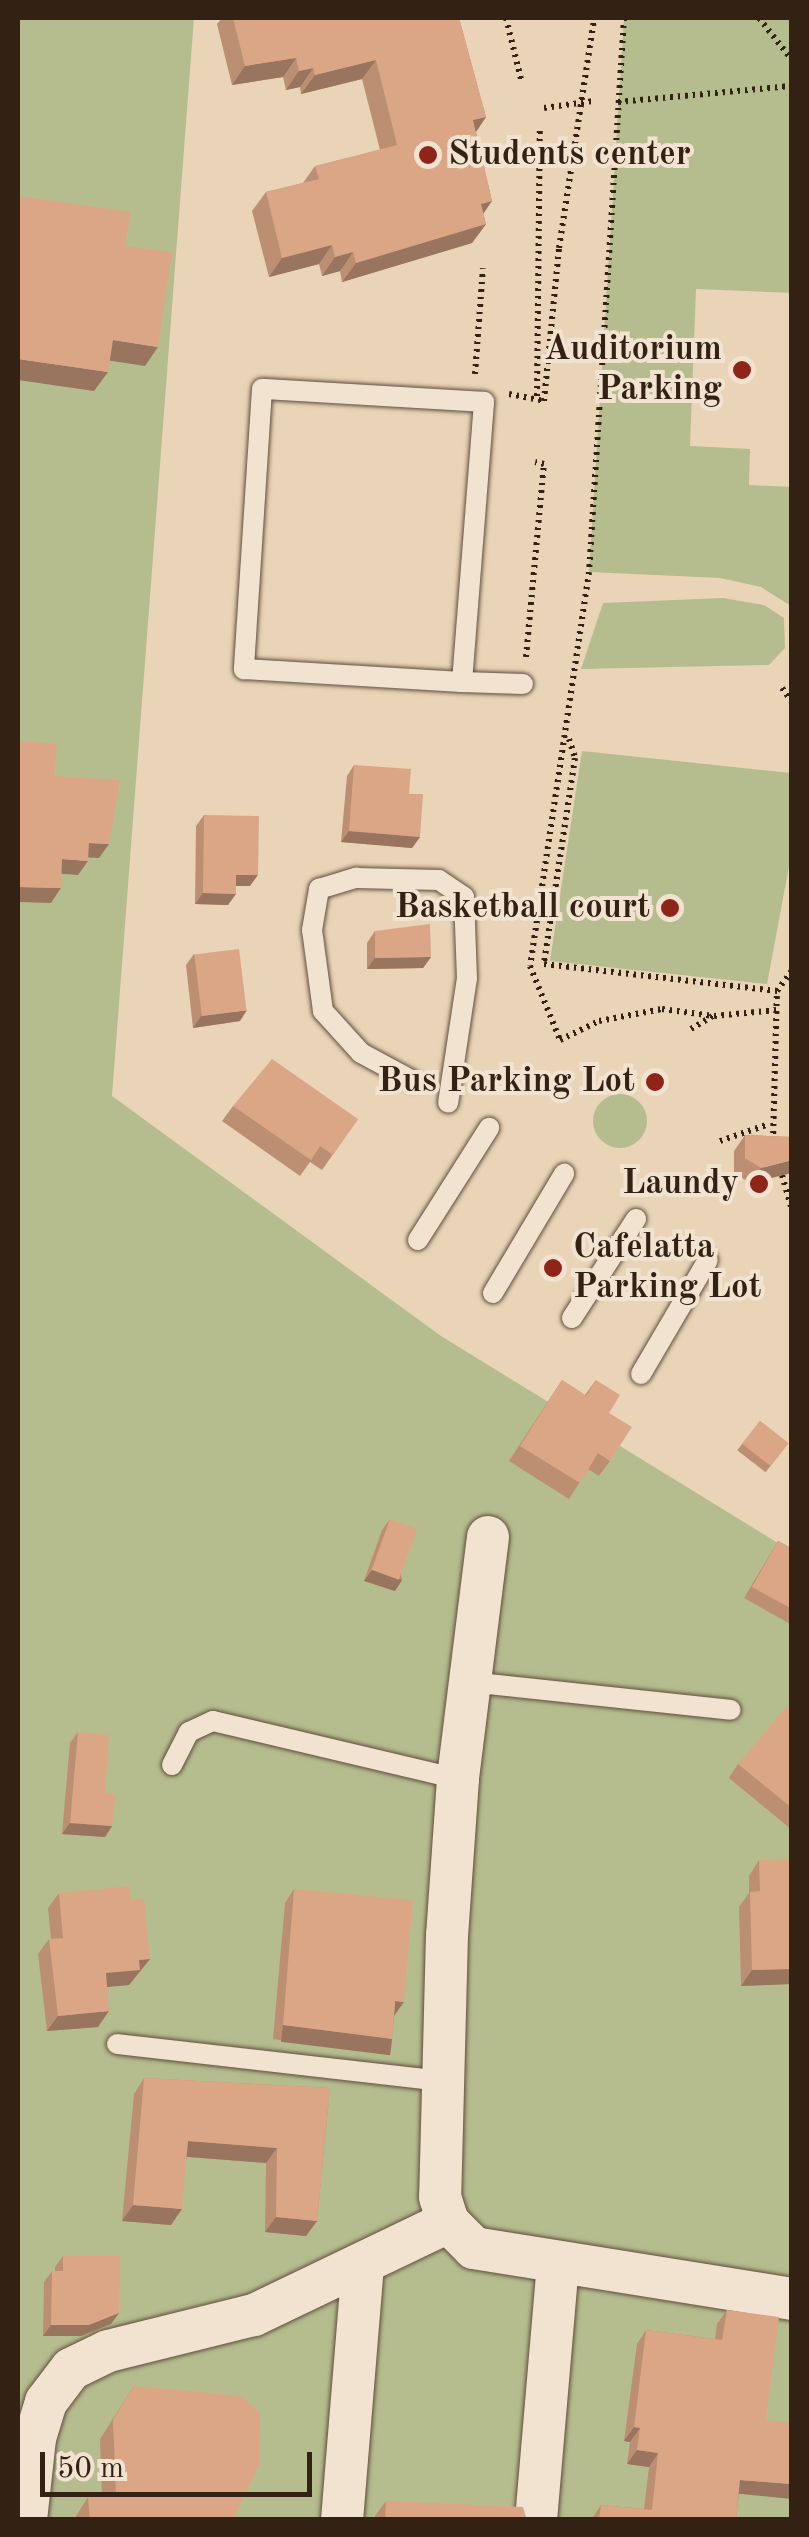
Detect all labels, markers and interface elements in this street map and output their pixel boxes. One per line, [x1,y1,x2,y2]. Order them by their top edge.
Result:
place label: Students center [448,134,691,176]
marker: Students center [417,144,439,166]
place label: Auditorium Parking [544,329,722,411]
marker: Auditorium Parking [731,359,753,381]
place label: Basketball court [395,887,650,929]
marker: Basketball court [659,897,681,919]
place label: Bus Parking Lot [378,1061,635,1103]
marker: Bus Parking Lot [644,1071,666,1093]
place label: Laundy [622,1163,739,1205]
marker: Laundy [748,1173,770,1195]
place label: Cafelatta Parking Lot [573,1227,761,1309]
marker: Cafelatta Parking Lot [542,1257,564,1279]
scale bar [45,2432,318,2494]
text: 50 m [57,2454,124,2484]

